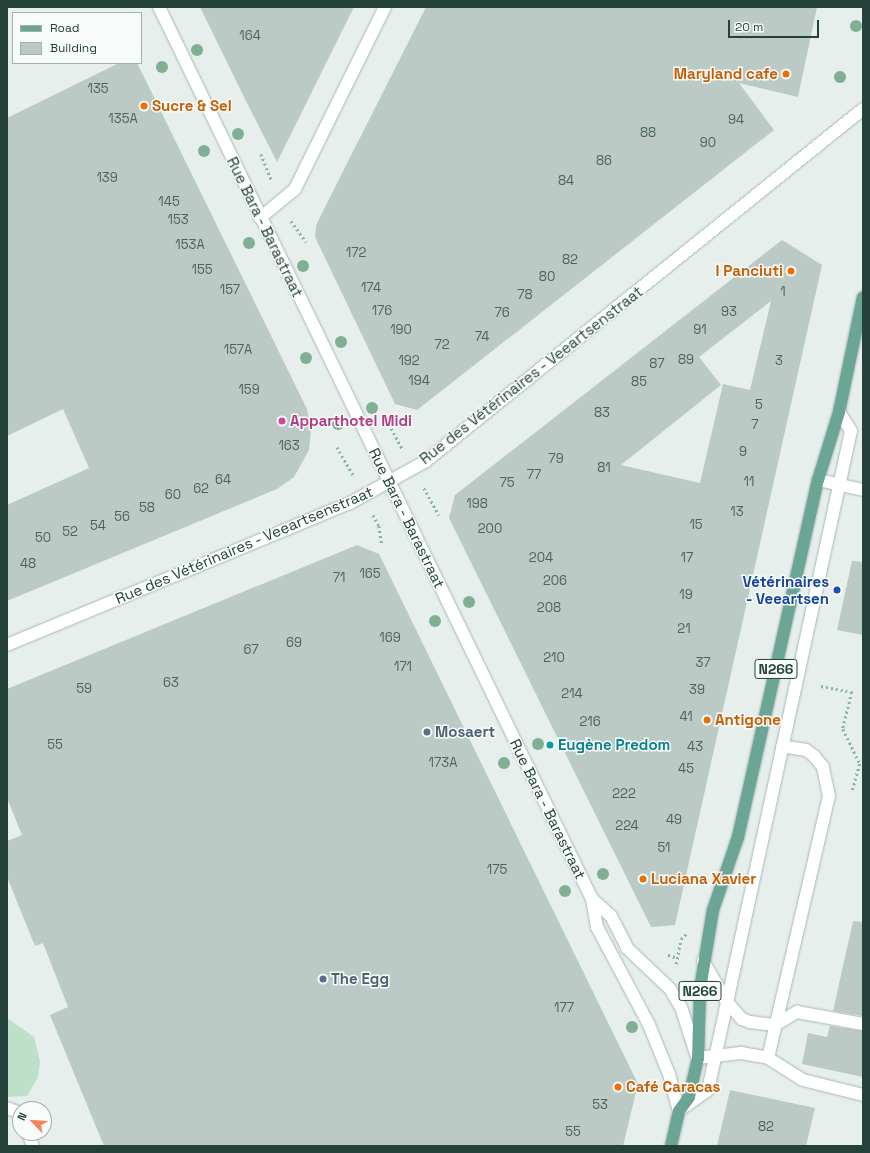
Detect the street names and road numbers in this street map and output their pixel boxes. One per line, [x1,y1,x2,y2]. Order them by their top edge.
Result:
street label: Rue Bara - Barastraat [223,154,307,300]
street label: Rue des Vétérinaires - Veeartsenstraat [415,282,647,468]
street label: Rue Bara - Barastraat [365,445,449,591]
street label: Rue des Vétérinaires - Veeartsenstraat [112,482,376,608]
road number: N266 [754,657,798,681]
street label: Rue Bara - Barastraat [506,736,590,882]
road number: N266 [678,979,722,1003]

